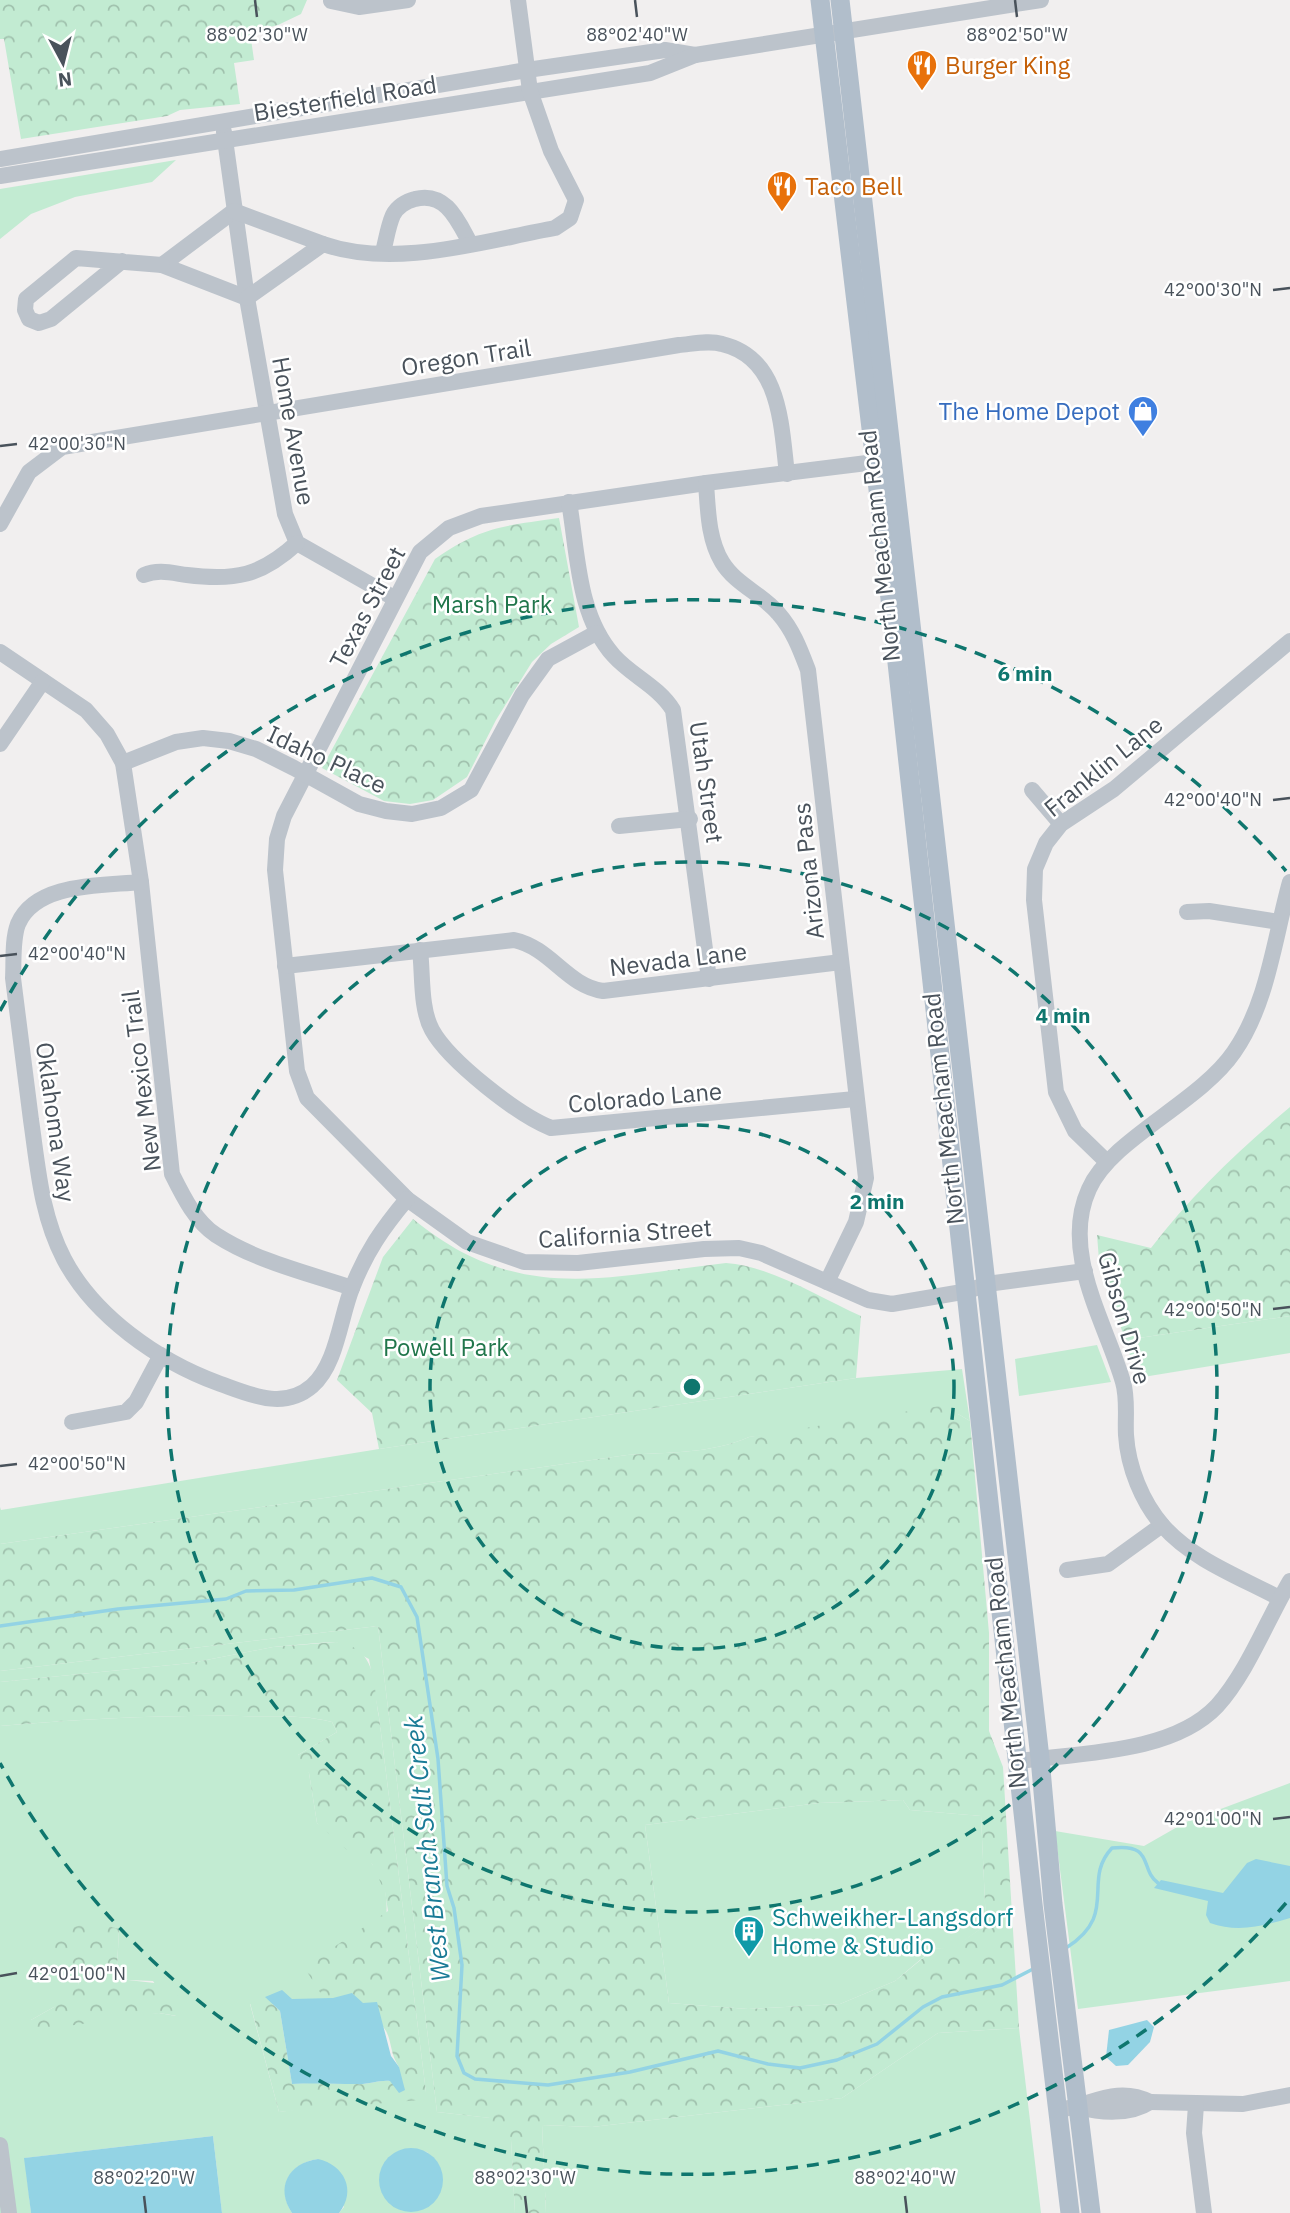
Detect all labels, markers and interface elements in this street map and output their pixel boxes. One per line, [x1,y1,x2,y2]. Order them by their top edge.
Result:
text: 88°02'30"W [206,23,308,46]
text: 88°02'40"W [586,23,688,46]
text: 88°02'50"W [966,23,1068,46]
north arrow [28,28,98,98]
restaurant icon: Burger King [905,48,939,92]
place label: Burger King [945,49,1071,81]
text: N [57,67,73,93]
street label: Biesterfield Road [251,68,439,128]
restaurant icon: Taco Bell [765,169,799,213]
place label: Taco Bell [805,170,903,202]
text: 42°00'30"N [1164,278,1262,301]
street label: Oregon Trail [399,331,533,383]
street label: Home Avenue [265,354,323,508]
shop icon: The Home Depot [1126,394,1160,438]
place label: The Home Depot [939,395,1120,427]
street label: North Meacham Road [851,429,907,663]
text: 42°00'30"N [28,432,126,455]
street label: Texas Street [322,541,412,673]
park label: Marsh Park [432,588,553,620]
text: 6 min [998,659,1052,687]
street label: Franklin Lane [1037,708,1169,824]
street label: Idaho Place [262,717,392,801]
street label: Utah Street [683,719,731,845]
text: 42°00'40"N [1164,788,1262,811]
street label: Arizona Pass [785,801,831,941]
street label: Nevada Lane [607,935,749,983]
text: 42°00'40"N [28,942,126,965]
street label: New Mexico Trail [114,989,168,1173]
street label: North Meacham Road [915,992,971,1226]
text: 4 min [1036,1001,1090,1029]
street label: Oklahoma Way [29,1040,83,1204]
street label: Colorado Lane [567,1074,723,1120]
text: 2 min [850,1187,904,1215]
street label: California Street [537,1211,713,1255]
street label: Gibson Drive [1091,1248,1159,1388]
text: 42°00'50"N [1164,1298,1262,1321]
park label: Powell Park [383,1331,509,1363]
centre of rings [680,1375,704,1399]
text: 42°00'50"N [28,1452,126,1475]
street label: North Meacham Road [977,1556,1033,1790]
water label: West Branch Salt Creek [395,1714,457,1984]
text: 42°01'00"N [1164,1807,1262,1830]
place label: Schweikher-Langsdorf Home & Studio [772,1901,1013,1961]
building icon: Schweikher-Langsdorf Home & Studio [732,1914,766,1958]
text: 42°01'00"N [28,1962,126,1985]
text: 88°02'20"W [93,2166,195,2189]
text: 88°02'30"W [474,2166,576,2189]
text: 88°02'40"W [854,2166,956,2189]

